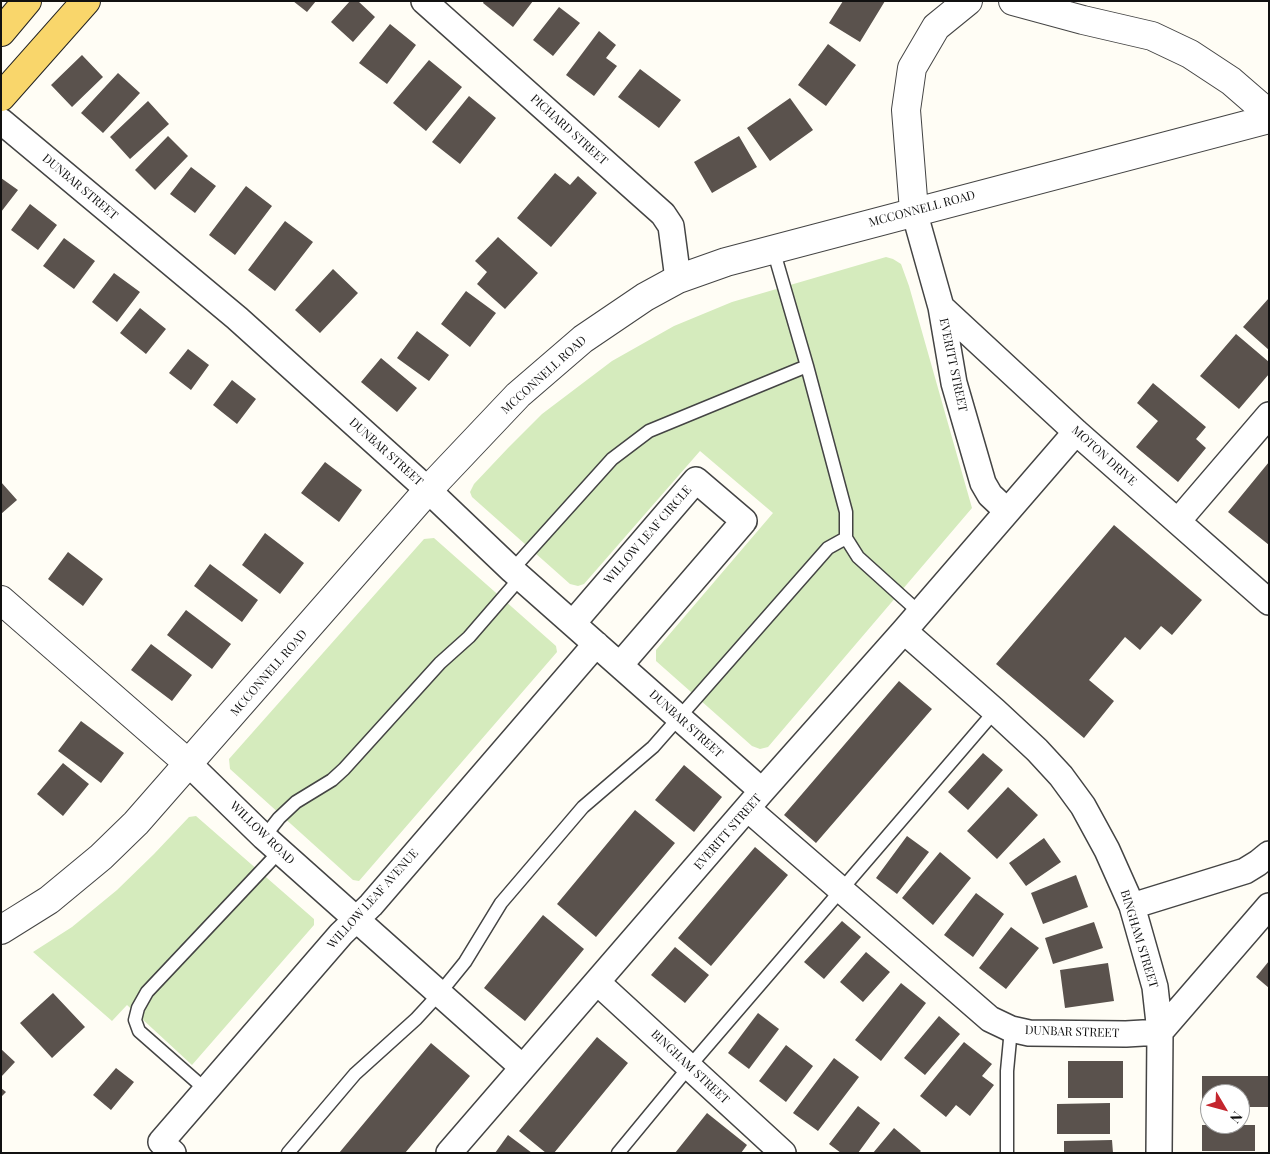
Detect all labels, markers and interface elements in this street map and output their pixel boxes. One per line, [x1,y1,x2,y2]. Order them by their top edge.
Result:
street label: PICHARD STREET [527,92,611,168]
street label: DUNBAR STREET [39,151,121,223]
street label: MCCONNELL ROAD [867,188,977,230]
street label: EVERITT STREET [936,317,970,413]
street label: MCCONNELL ROAD [498,333,590,417]
street label: DUNBAR STREET [346,415,426,489]
street label: MOTON DRIVE [1069,423,1139,489]
street label: WILLOW LEAF CIRCLE [601,483,695,587]
street label: MCCONNELL ROAD [228,627,310,719]
street label: DUNBAR STREET [646,687,726,761]
street label: EVERITT STREET [691,791,765,873]
street label: WILLOW ROAD [227,799,297,867]
street label: WILLOW LEAF AVENUE [325,846,421,952]
street label: BINGHAM STREET [1117,888,1161,990]
street label: DUNBAR STREET [1025,1023,1119,1041]
street label: BINGHAM STREET [648,1027,732,1107]
north arrow [1200,1084,1250,1134]
text: N [1226,1108,1247,1127]

